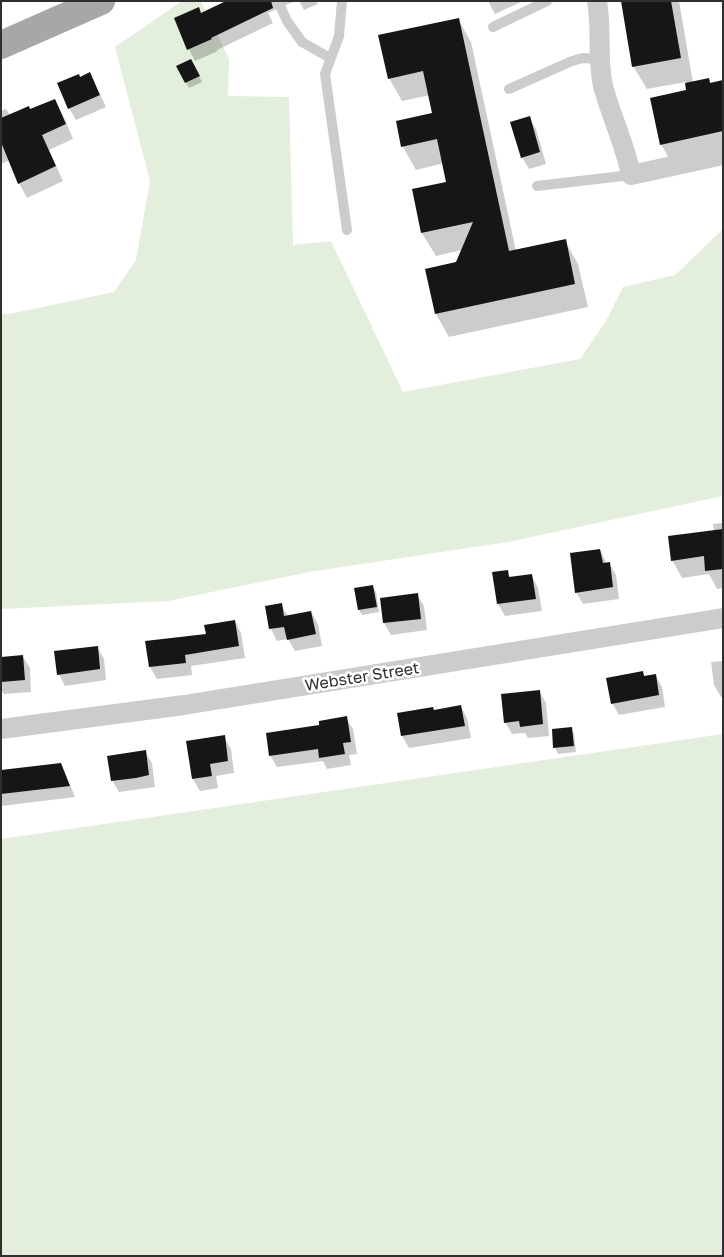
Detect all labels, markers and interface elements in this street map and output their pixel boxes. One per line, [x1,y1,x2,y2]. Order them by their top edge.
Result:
street label: Webster Street [303,658,421,696]

